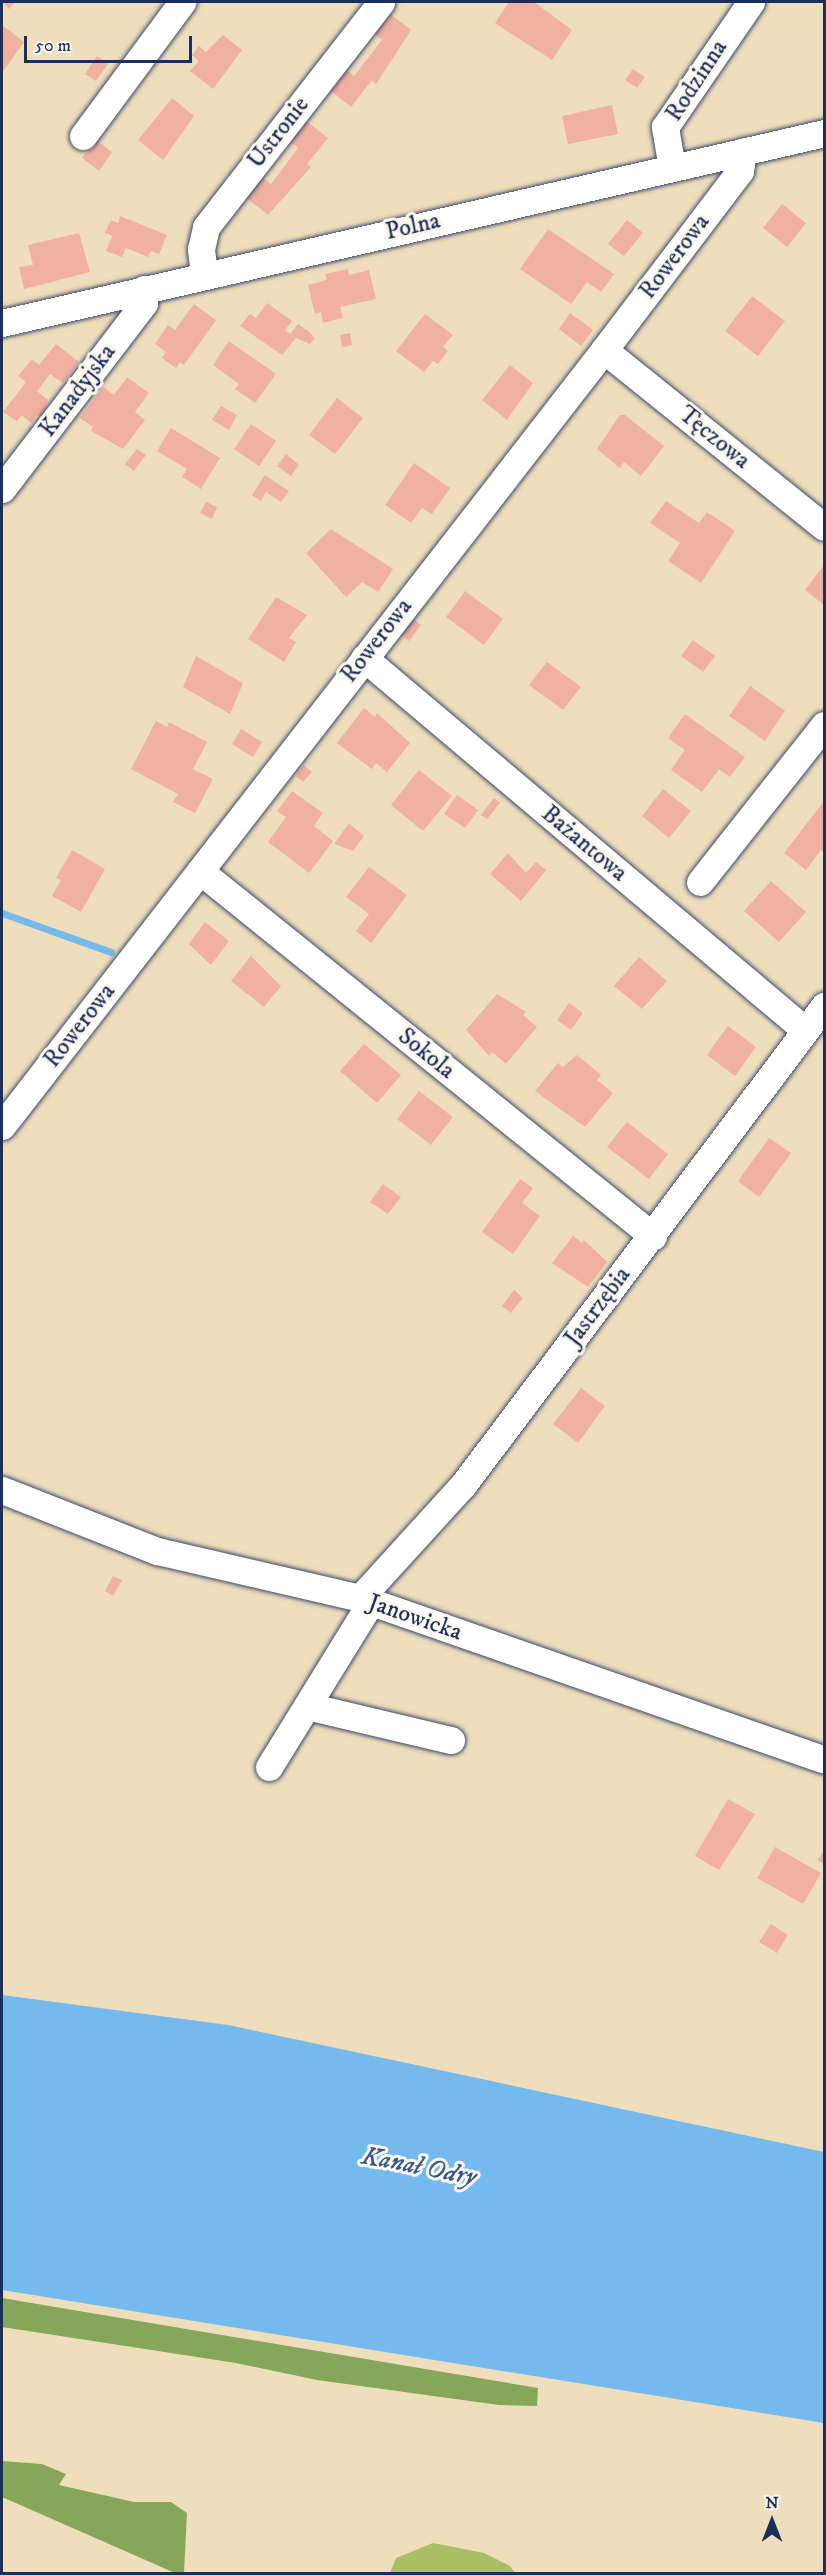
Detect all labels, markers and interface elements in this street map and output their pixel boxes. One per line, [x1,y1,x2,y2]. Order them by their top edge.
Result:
scale bar [27,24,195,62]
text: 50 m [35,35,71,57]
street label: Rodzinna [660,35,734,127]
street label: Ustronie [242,91,316,175]
street label: Polna [383,207,443,247]
street label: Rowerowa [634,209,716,305]
street label: Kanadyjska [34,339,122,443]
street label: Tęczowa [672,401,756,475]
street label: Rowerowa [335,593,419,689]
street label: Bażantowa [535,800,633,888]
street label: Rowerowa [38,978,122,1074]
street label: Sokola [392,1022,460,1086]
street label: Jastrzębia [559,1262,637,1352]
street label: Janowicka [364,1589,466,1647]
water label: Kanał Odry [359,2141,479,2193]
north arrow [742,2491,802,2551]
text: N [765,2493,779,2513]

